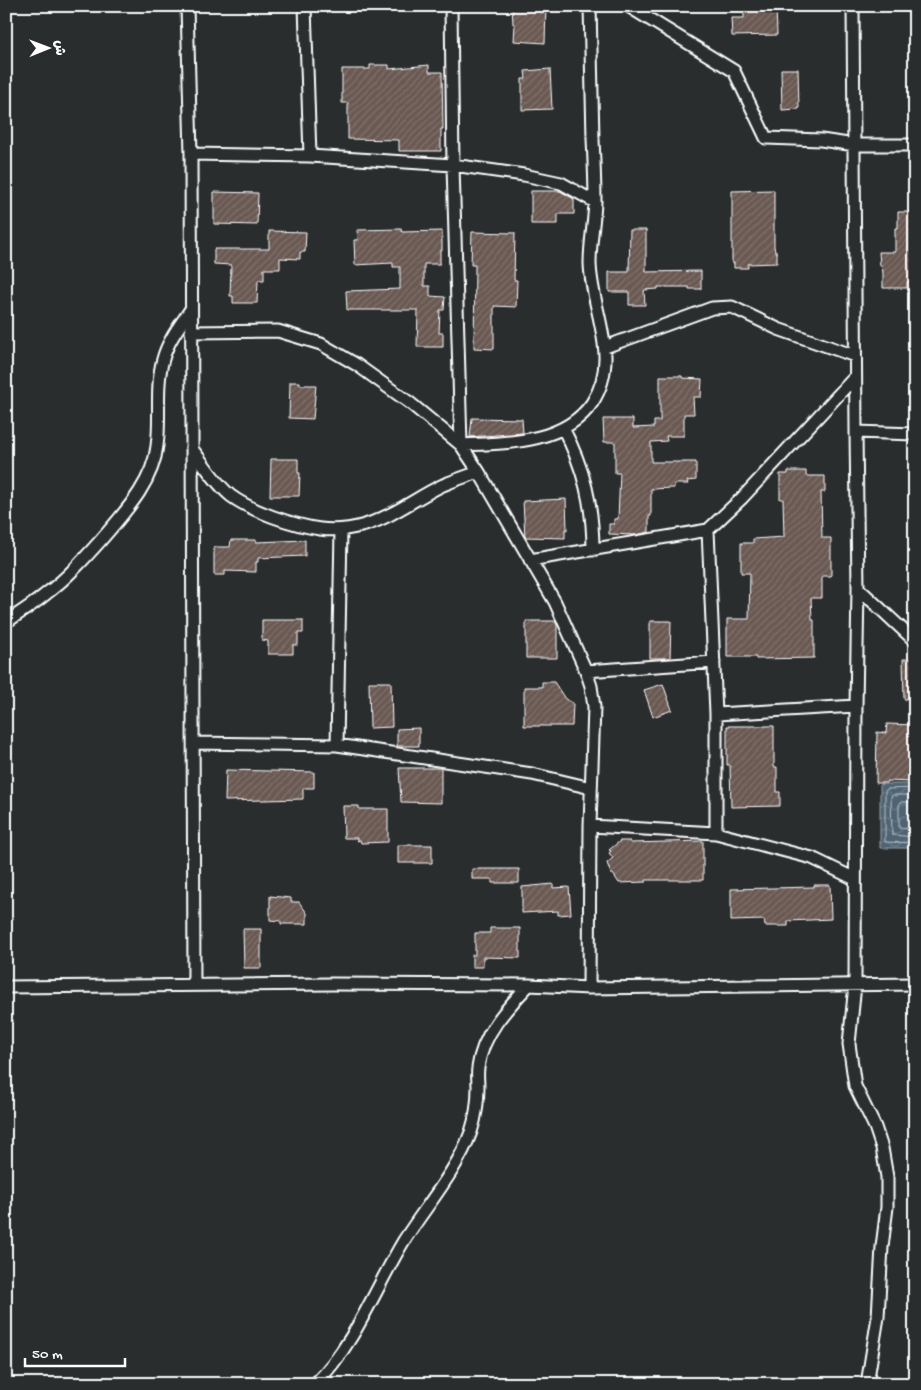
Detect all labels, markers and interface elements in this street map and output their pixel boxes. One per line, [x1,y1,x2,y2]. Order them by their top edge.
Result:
north arrow [22,22,72,72]
text: ش [50,40,67,56]
scale bar [25,1335,125,1367]
text: 50 m [32,1346,63,1364]

